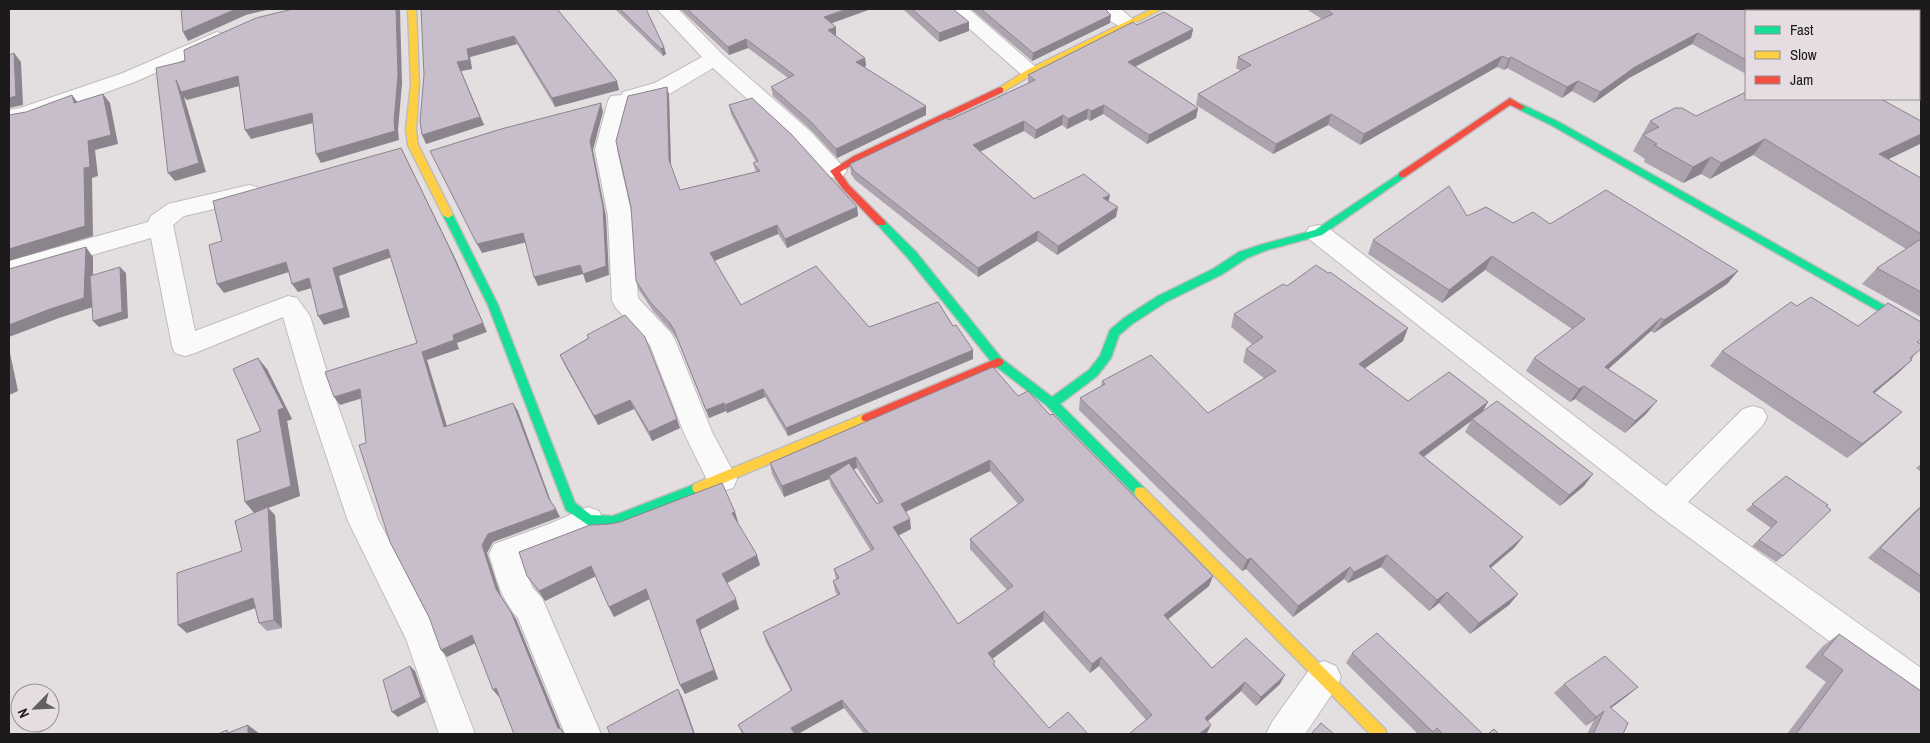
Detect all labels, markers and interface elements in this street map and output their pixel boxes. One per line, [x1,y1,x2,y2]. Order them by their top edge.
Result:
legend [1745,10,1920,100]
text: Fast [1790,19,1814,40]
text: Slow [1790,44,1817,65]
text: Jam [1790,69,1813,90]
north arrow [10,683,60,733]
text: N [13,706,33,721]

